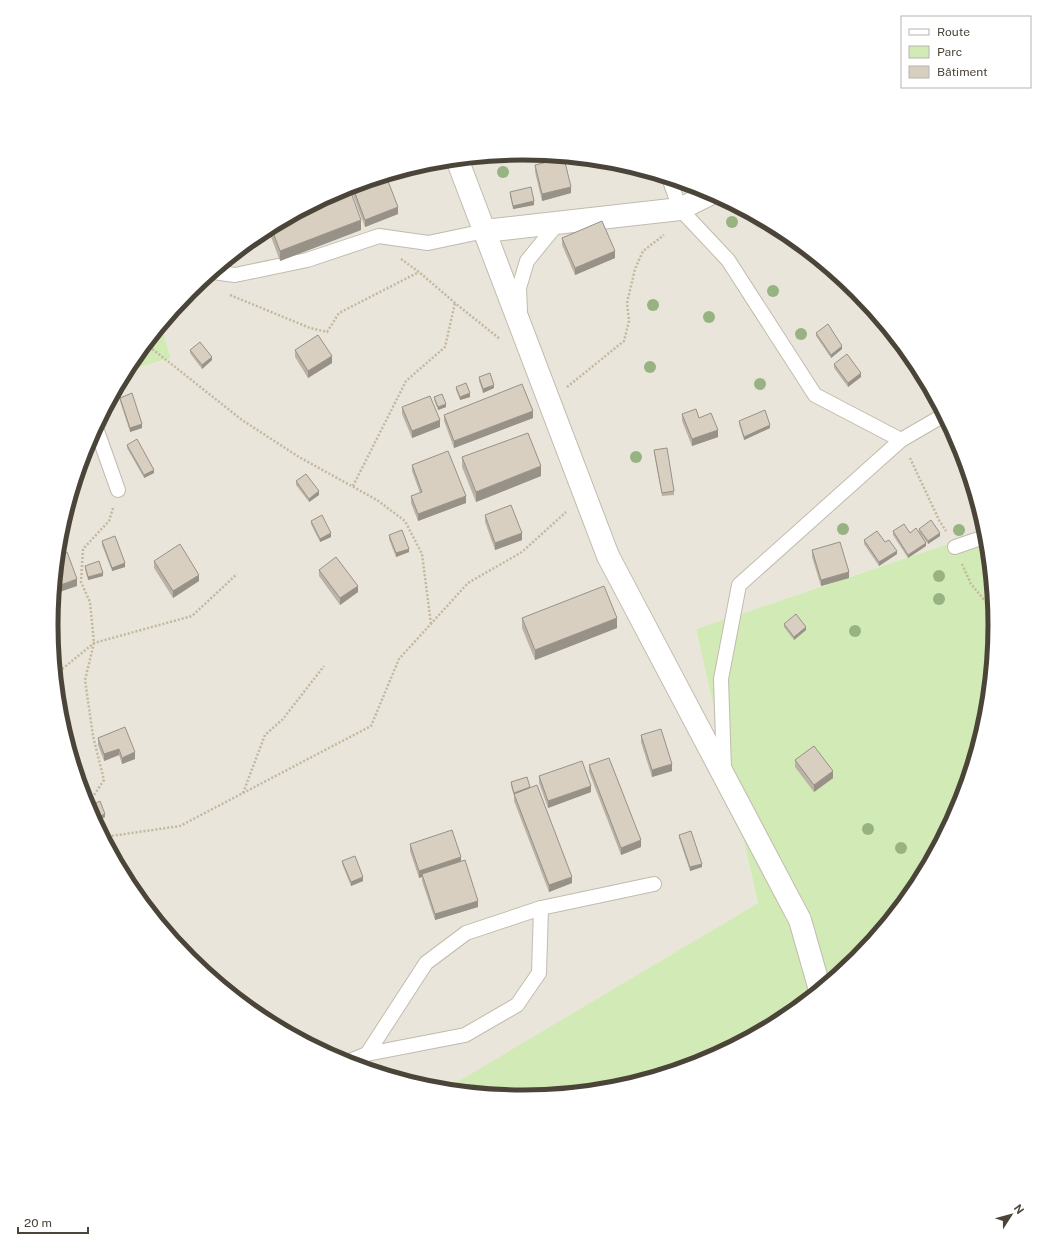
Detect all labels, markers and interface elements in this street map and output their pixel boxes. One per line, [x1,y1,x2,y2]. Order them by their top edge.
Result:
legend [901,16,1031,88]
text: Route [937,25,970,39]
text: Parc [937,45,962,59]
text: Bâtiment [937,65,988,79]
north arrow [991,1195,1031,1235]
text: N [1012,1202,1026,1216]
scale bar [18,1209,88,1235]
text: 20 m [24,1216,52,1230]

